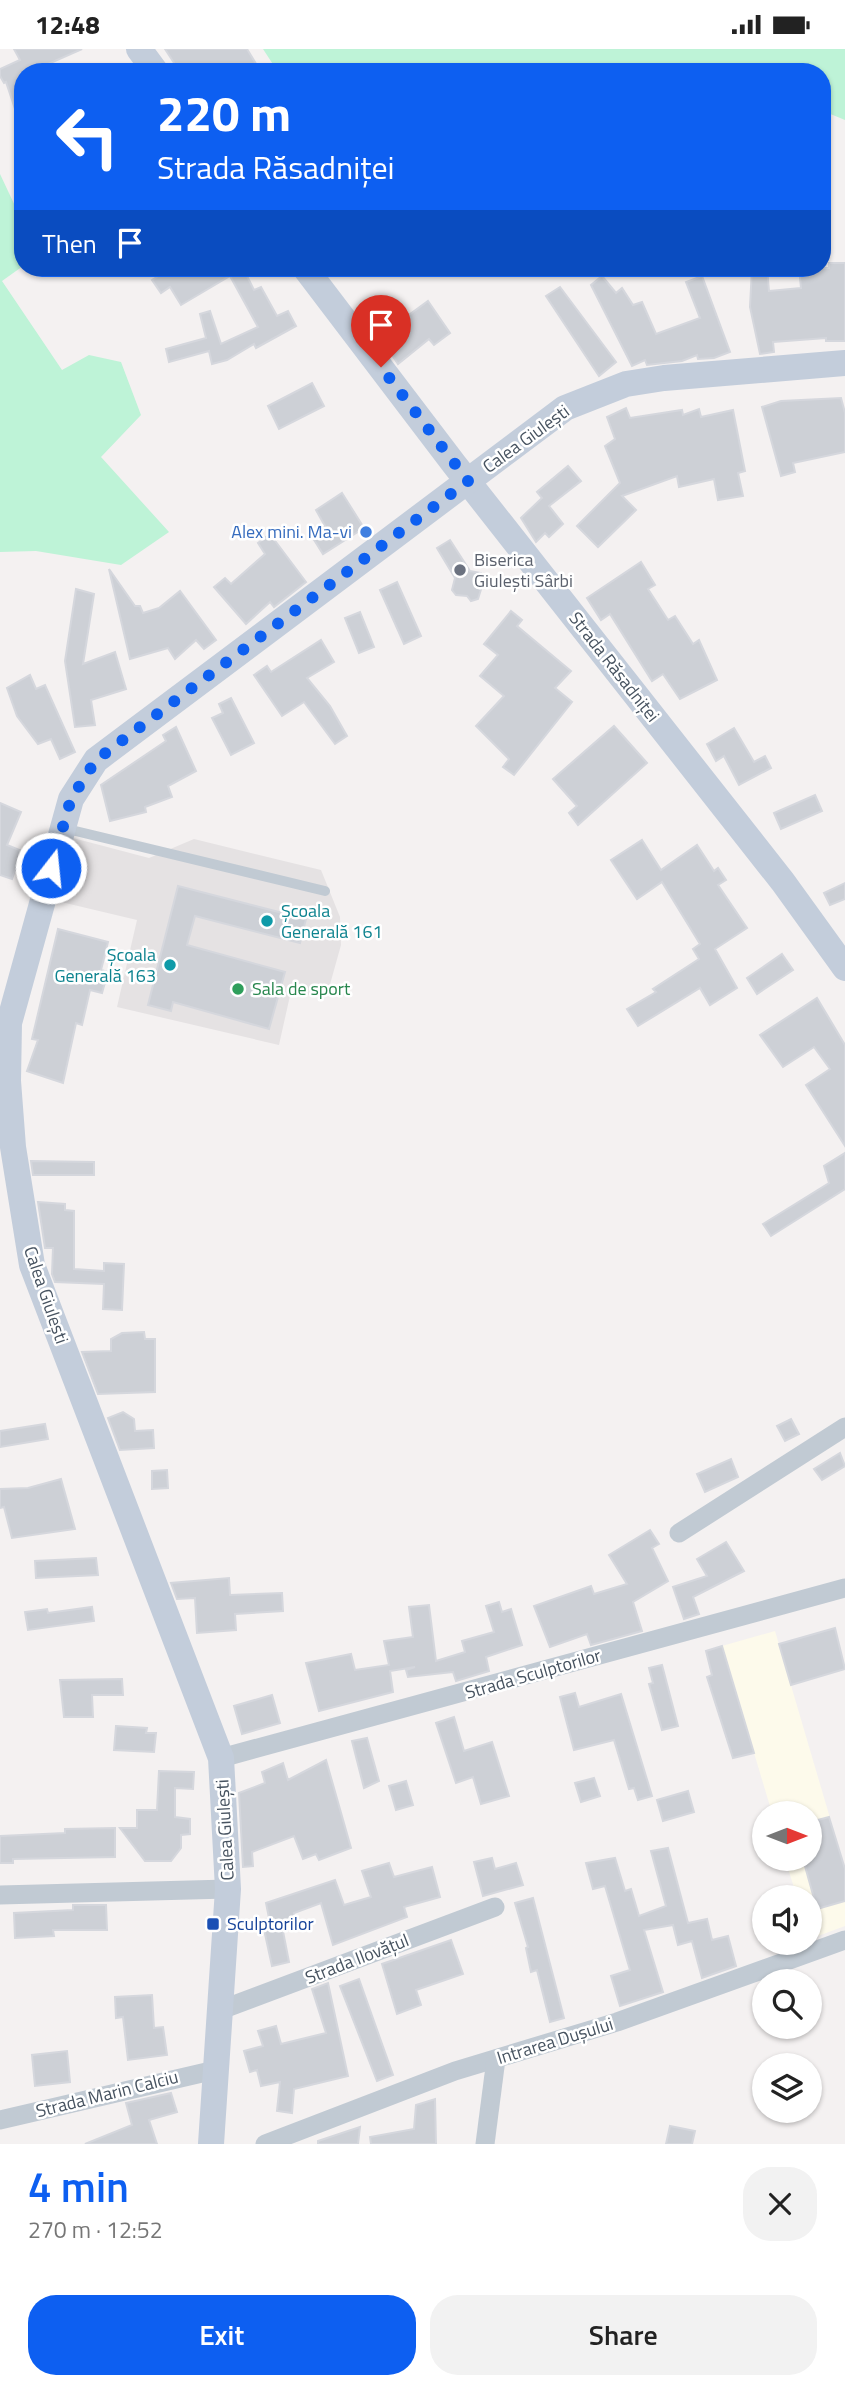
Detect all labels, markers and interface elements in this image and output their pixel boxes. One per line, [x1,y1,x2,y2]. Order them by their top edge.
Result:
text: 12:48 [35,5,100,44]
text: 220 m [157,75,291,150]
icon: left [42,91,133,182]
text: Strada Răsadniței [157,143,395,191]
text: Then [42,224,97,263]
icon: arrive [111,224,149,262]
pin [351,295,411,367]
icon: arrive [362,306,400,344]
street label: Calea Giulești [477,398,575,479]
place label: Alex mini. Ma-vi [231,518,352,545]
marker: Alex mini. Ma-vi [358,524,374,540]
place label: Biserica Giulești Sârbi [474,546,573,594]
marker: Biserica Giulești Sârbi [452,562,468,578]
street label: Strada Răsadniței [563,606,666,728]
position arrow [14,831,88,905]
place label: Școala Generală 161 [281,897,383,945]
marker: Școala Generală 161 [259,913,275,929]
place label: Școala Generală 163 [54,941,156,989]
marker: Școala Generală 163 [162,957,178,973]
place label: Sala de sport [252,975,351,1002]
marker: Sala de sport [230,981,246,997]
street label: Calea Giulești [17,1242,76,1347]
street label: Strada Sculptorilor [462,1641,604,1706]
street label: Calea Giulești [208,1779,241,1881]
north arrow [752,1801,822,1871]
map controls [752,1801,822,2123]
button: sound [752,1885,822,1955]
place label: Sculptorilor [227,1910,314,1937]
marker: Sculptorilor [205,1916,221,1932]
street label: Strada Ilovățul [301,1926,413,1991]
button: search [752,1969,822,2039]
street label: Intrarea Dușului [493,2010,616,2071]
button: layers [752,2053,822,2123]
street label: Strada Marin Calciu [33,2063,181,2124]
text: 4 min [28,2154,129,2218]
button: close [743,2167,817,2241]
text: 270 m · 12:52 [28,2212,163,2247]
button: Exit [28,2295,416,2375]
button: Share [430,2295,817,2375]

